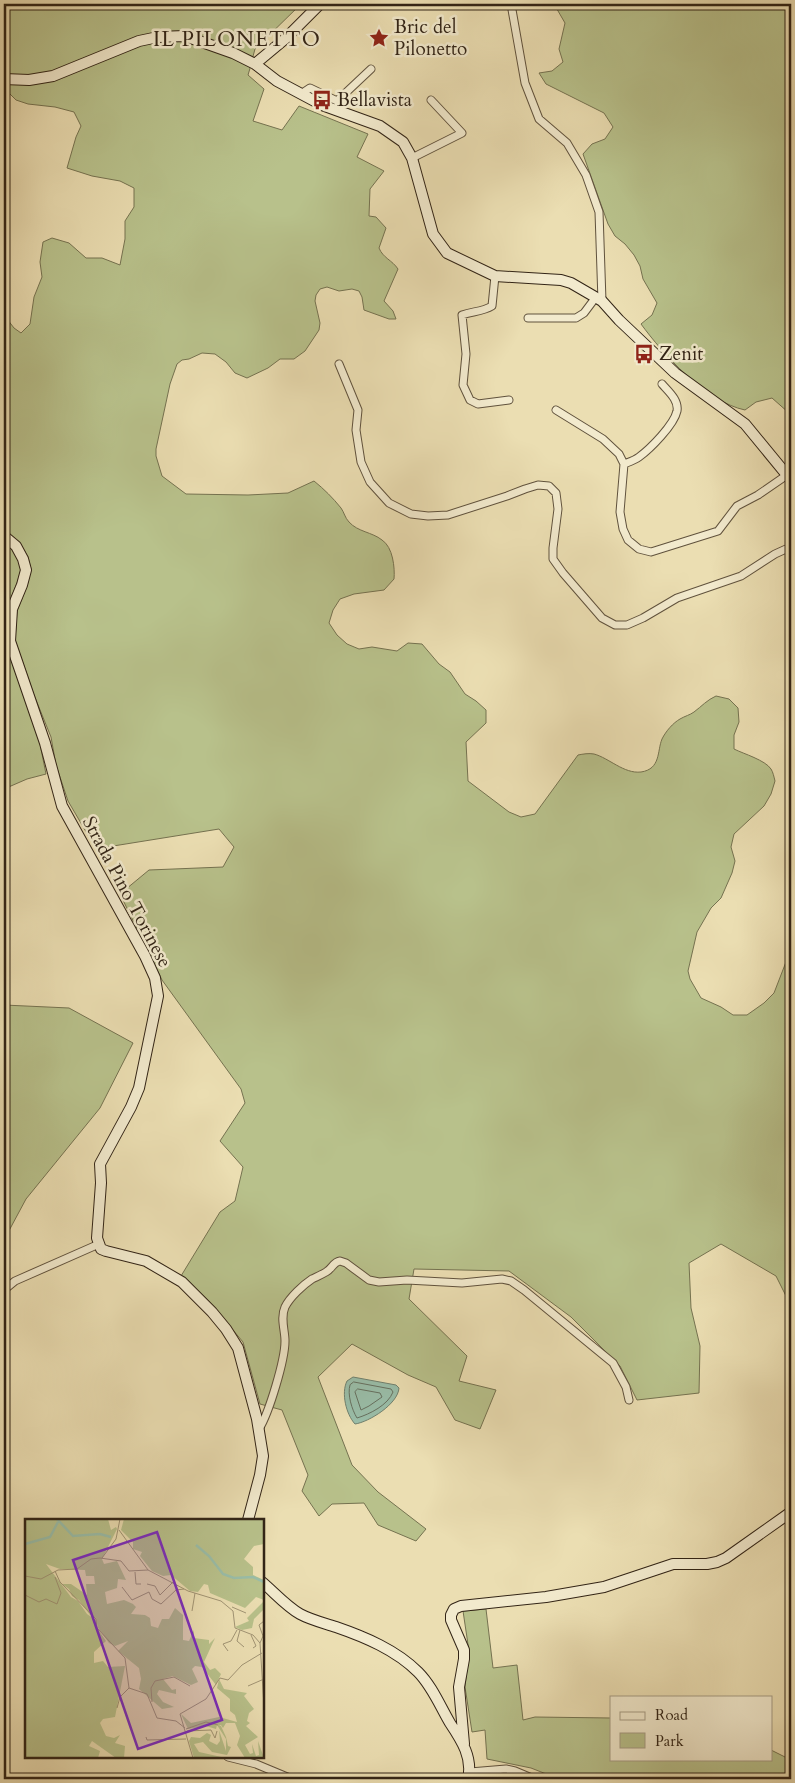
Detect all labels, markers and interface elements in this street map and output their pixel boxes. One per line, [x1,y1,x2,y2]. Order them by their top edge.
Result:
place label: Bric del Pilonetto [394,14,467,62]
district label: IL PILONETTO [153,25,321,54]
place icon: Bric del Pilonetto [368,27,390,49]
place label: Bellavista [337,87,412,113]
bus stop icon: Bellavista [311,89,333,111]
place label: Zenit [659,341,703,367]
bus stop icon: Zenit [633,343,655,365]
street label: Strada Pino Torinese [76,812,178,972]
inset map [25,1519,264,1758]
legend [610,1696,772,1760]
text: Road [655,1705,688,1725]
text: Park [655,1731,684,1751]

